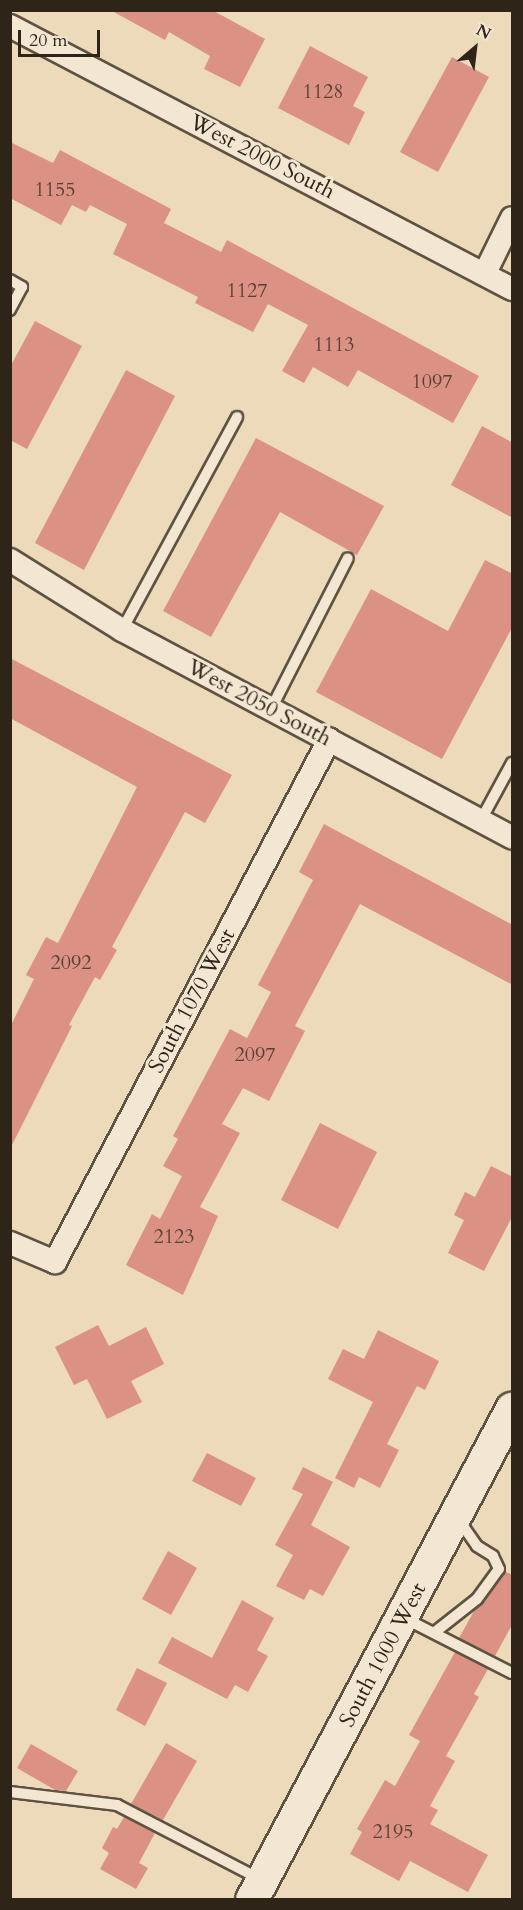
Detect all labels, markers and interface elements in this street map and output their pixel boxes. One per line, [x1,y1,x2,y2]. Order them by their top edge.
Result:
scale bar [21,18,104,56]
north arrow [445,18,505,78]
text: N [472,19,495,45]
text: 20 m [29,28,68,53]
house number: 1128 [303,79,343,103]
street label: West 2000 South [185,109,339,205]
house number: 1155 [35,177,75,201]
house number: 1127 [227,278,267,302]
house number: 1113 [314,332,354,356]
house number: 1097 [412,369,452,393]
street label: West 2050 South [182,654,336,752]
street label: South 1070 West [143,924,241,1078]
house number: 2092 [51,950,91,974]
house number: 2097 [235,1042,275,1066]
house number: 2123 [154,1224,194,1248]
street label: South 1000 West [334,1578,432,1732]
house number: 2195 [373,1819,413,1843]

